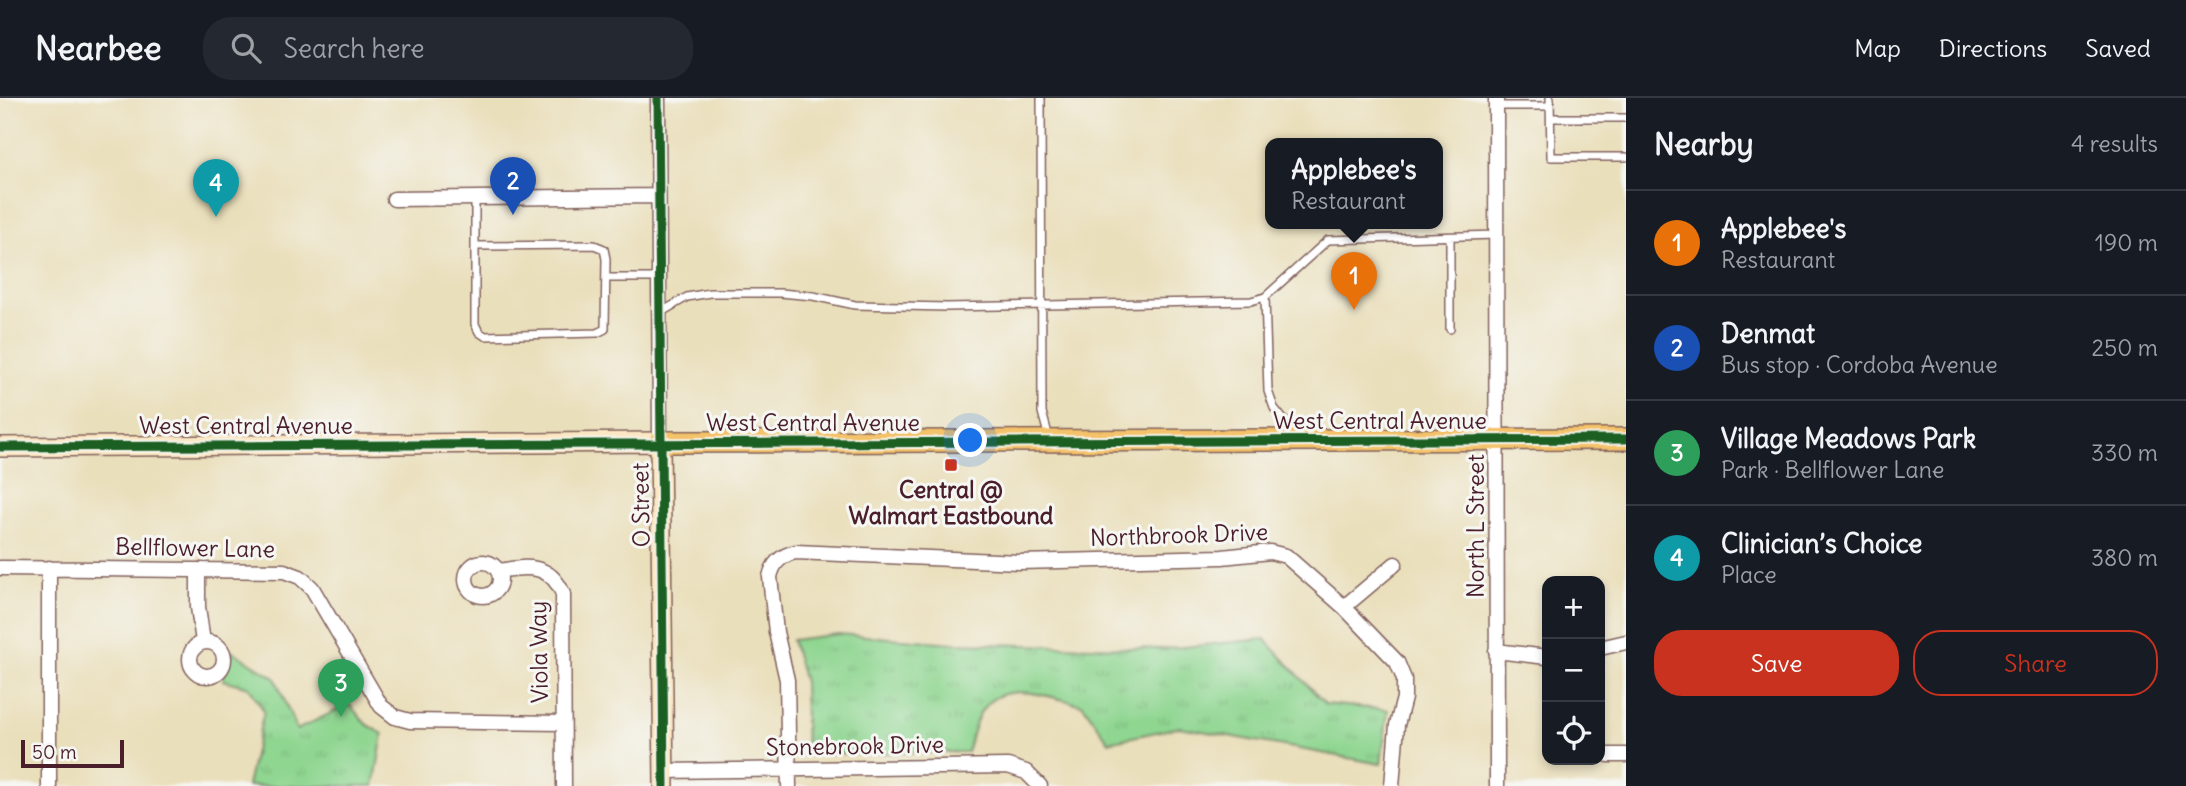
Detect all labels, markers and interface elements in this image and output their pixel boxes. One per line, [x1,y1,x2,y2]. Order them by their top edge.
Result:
search box [203,17,693,80]
text: Nearbee [35,27,161,69]
icon: search [227,29,265,67]
text: Search here [283,32,424,65]
text: Map [1854,33,1901,63]
text: Directions [1939,33,2047,63]
text: Saved [2085,33,2151,63]
text: Nearby [1654,125,1754,163]
text: 4 results [2071,129,2158,158]
popup [1265,138,1443,229]
text: Applebee's [1291,153,1417,186]
pin: 2 [490,157,536,215]
pin: 4 [193,159,239,217]
text: Restaurant [1291,186,1406,215]
text: Applebee's [1721,212,1846,245]
text: 1 [1672,228,1682,257]
text: 190 m [2095,228,2158,257]
text: Restaurant [1721,245,1835,274]
pin: 1 [1331,252,1377,310]
text: Denmat [1721,317,1815,350]
text: 2 [1671,333,1683,362]
text: 250 m [2091,333,2158,362]
text: Bus stop · Cordoba Avenue [1721,350,1998,379]
street label: West Central Avenue [1273,406,1487,435]
street label: West Central Avenue [706,408,920,437]
street label: West Central Avenue [139,411,353,440]
text: Village Meadows Park [1721,422,1976,455]
your location [953,423,987,457]
text: 3 [1670,438,1684,467]
text: 330 m [2091,438,2158,467]
street label: North L Street [1461,454,1490,598]
text: Park · Bellflower Lane [1721,455,1944,484]
marker: Central @ Walmart Eastbound [943,457,959,473]
street label: O Street [625,462,656,548]
place label: Central @ Walmart Eastbound [849,475,1054,530]
street label: Northbrook Drive [1089,517,1269,552]
text: Clinician’s Choice [1721,527,1922,560]
street label: Bellflower Lane [115,532,275,563]
text: 4 [1670,543,1684,572]
text: 380 m [2091,543,2158,572]
text: Place [1721,560,1777,589]
map controls [1542,576,1605,765]
button: + [1542,576,1605,639]
street label: Viola Way [523,601,554,703]
button: Save [1654,630,1899,696]
button: Share [1913,630,2158,696]
button: − [1542,639,1605,702]
pin: 3 [318,659,364,717]
button: locate [1542,702,1605,765]
street label: Stonebrook Drive [766,729,944,762]
scale bar [21,737,124,769]
text: 50 m [32,740,77,764]

